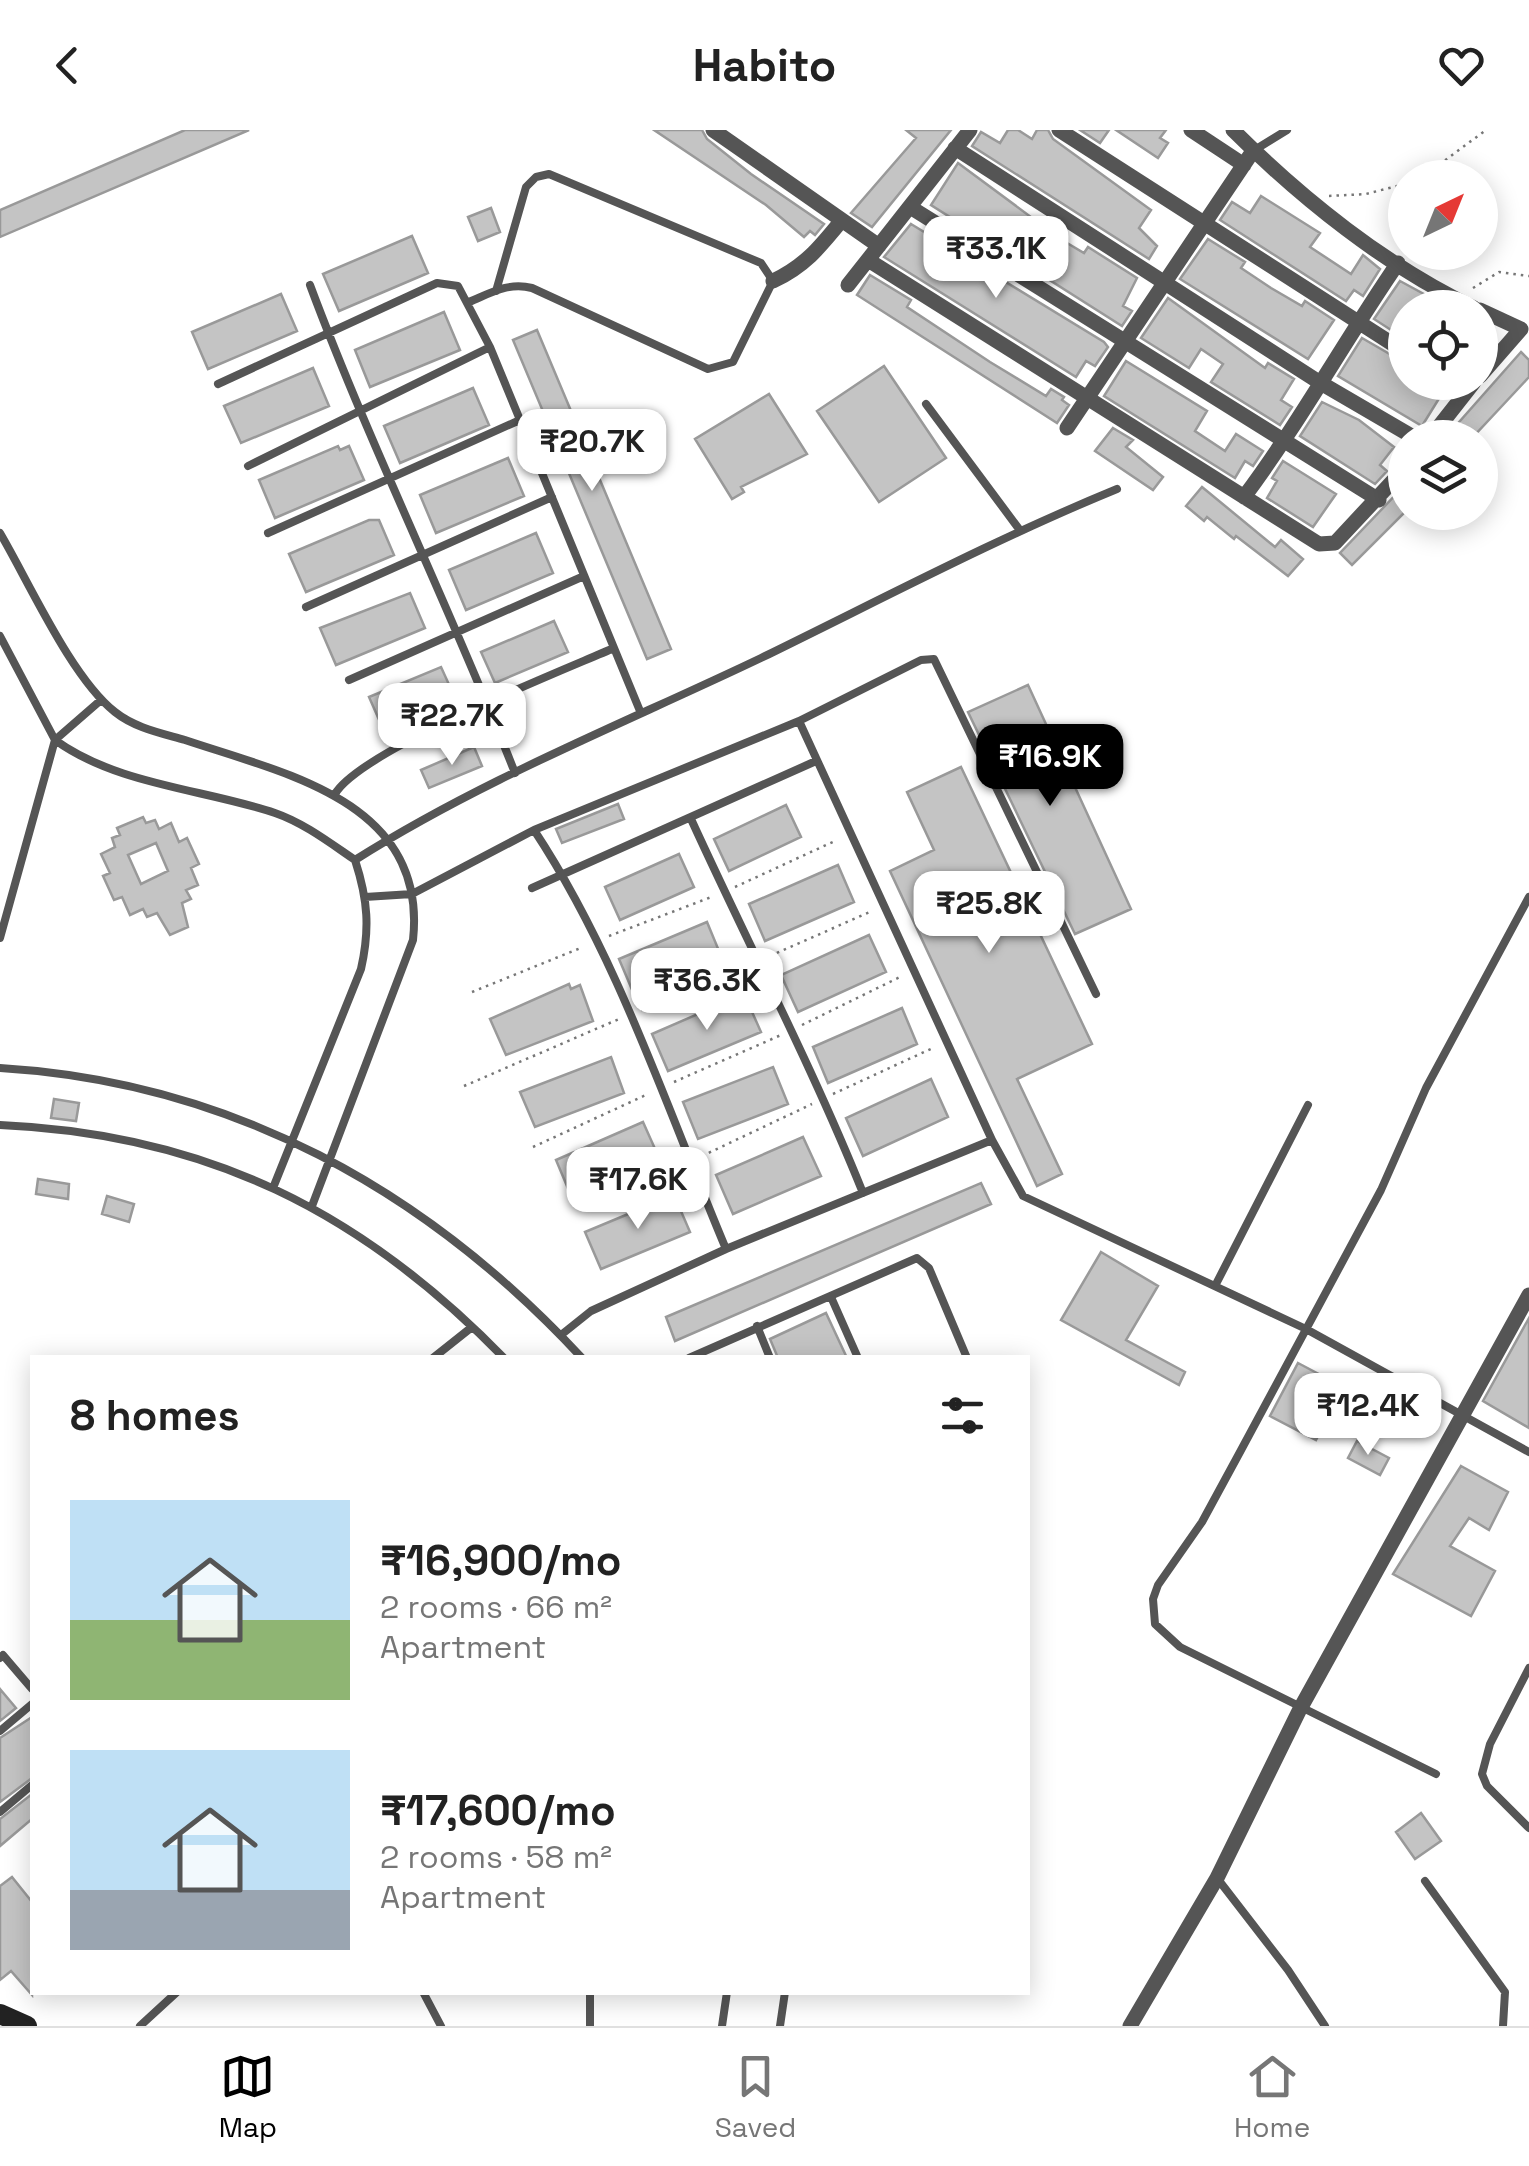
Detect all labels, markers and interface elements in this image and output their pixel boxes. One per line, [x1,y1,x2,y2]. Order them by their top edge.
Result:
text: Habito [693,37,836,94]
icon: back [40,38,95,93]
icon: heart [1434,38,1489,93]
north arrow [1388,160,1498,270]
map controls [1388,160,1498,530]
pin: ₹33.1K [915,216,1077,301]
text: ₹33.1K [945,228,1047,268]
button: locate [1388,290,1498,400]
pin: ₹20.7K [511,409,673,494]
button: layers [1388,420,1498,530]
text: ₹20.7K [539,421,645,461]
pin: ₹22.7K [371,683,533,768]
text: ₹22.7K [400,695,504,735]
pin: ₹16.9K [969,724,1131,809]
text: ₹16.9K [998,736,1102,776]
pin: ₹25.8K [908,871,1070,956]
text: ₹25.8K [936,883,1042,923]
pin: ₹36.3K [626,948,788,1033]
text: ₹36.3K [653,960,761,1000]
pin: ₹17.6K [557,1147,719,1232]
text: ₹17.6K [589,1159,687,1199]
pin: ₹12.4K [1287,1373,1449,1458]
text: ₹12.4K [1316,1385,1420,1425]
icon: filters [935,1388,990,1443]
text: 8 homes [70,1389,240,1442]
text: ₹16,900/mo [380,1534,622,1587]
icon: home [150,1540,270,1660]
text: 2 rooms · 66 m² [380,1587,612,1627]
text: Apartment [380,1627,546,1667]
text: ₹17,600/mo [380,1784,616,1837]
icon: home [150,1790,270,1910]
text: 2 rooms · 58 m² [380,1837,612,1877]
text: Apartment [380,1877,546,1917]
tab: Map [219,2049,277,2145]
tab: Saved [715,2049,796,2145]
tab: Home [1234,2049,1310,2145]

